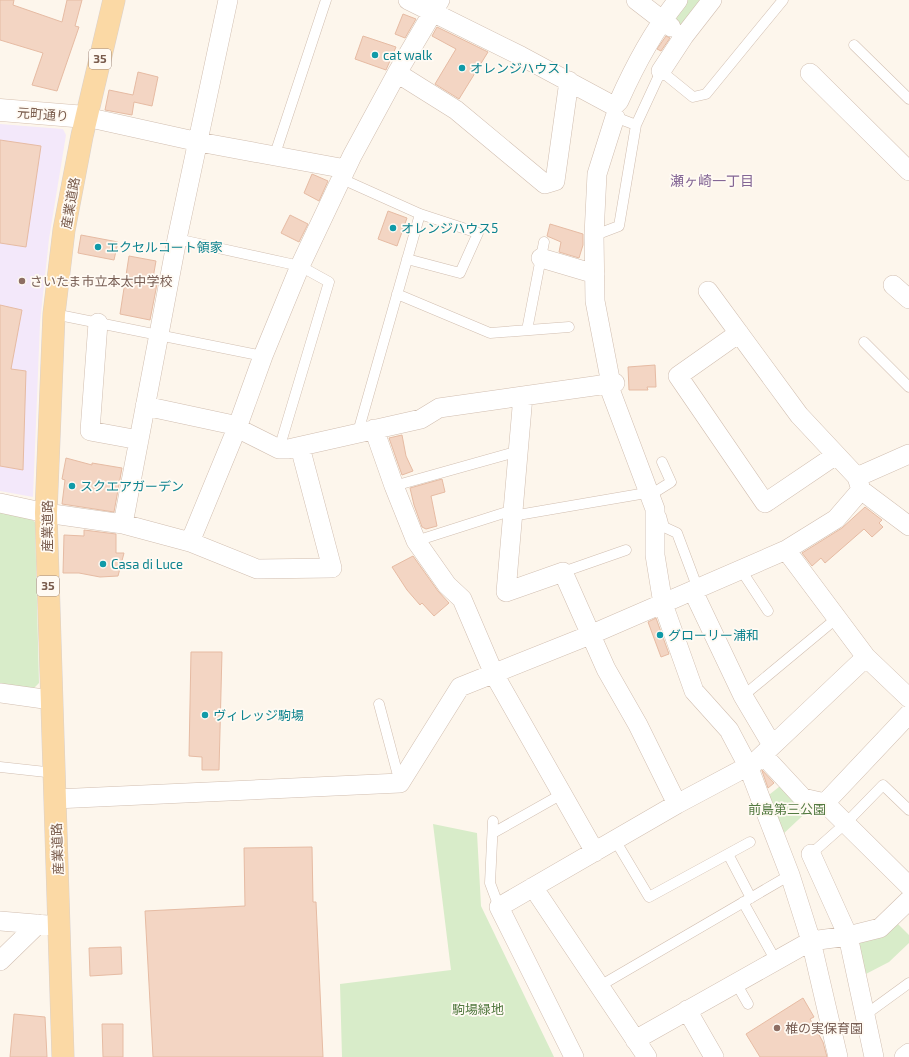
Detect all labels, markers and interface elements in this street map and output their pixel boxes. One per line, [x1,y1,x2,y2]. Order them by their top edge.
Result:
place label: cat walk [383,47,433,63]
road number: 35 [89,49,111,69]
marker: cat walk [370,50,380,60]
place label: オレンジハウスⅠ [470,60,573,76]
marker: オレンジハウスⅠ [457,63,467,73]
street label: 元町通り [16,104,70,124]
district label: 瀬ヶ崎一丁目 [670,172,754,189]
street label: 産業道路 [58,176,82,230]
place label: オレンジハウス5 [401,220,498,236]
marker: オレンジハウス5 [388,223,398,233]
place label: エクセルコート領家 [106,239,223,255]
marker: エクセルコート領家 [93,242,103,252]
place label: さいたま市立本太中学校 [30,273,173,289]
marker: さいたま市立本太中学校 [17,276,27,286]
place label: スクエアガーデン [80,478,184,494]
marker: スクエアガーデン [67,481,77,491]
street label: 産業道路 [39,500,55,552]
place label: Casa di Luce [111,556,183,572]
marker: Casa di Luce [98,559,108,569]
road number: 35 [37,576,59,596]
place label: グローリー浦和 [668,627,759,643]
marker: グローリー浦和 [655,630,665,640]
place label: ヴィレッジ駒場 [213,707,304,723]
marker: ヴィレッジ駒場 [200,710,210,720]
park label: 前島第三公園 [748,801,826,817]
street label: 産業道路 [48,823,66,875]
park label: 駒場緑地 [452,1001,504,1017]
place label: 椎の実保育園 [785,1020,863,1036]
marker: 椎の実保育園 [772,1023,782,1033]

